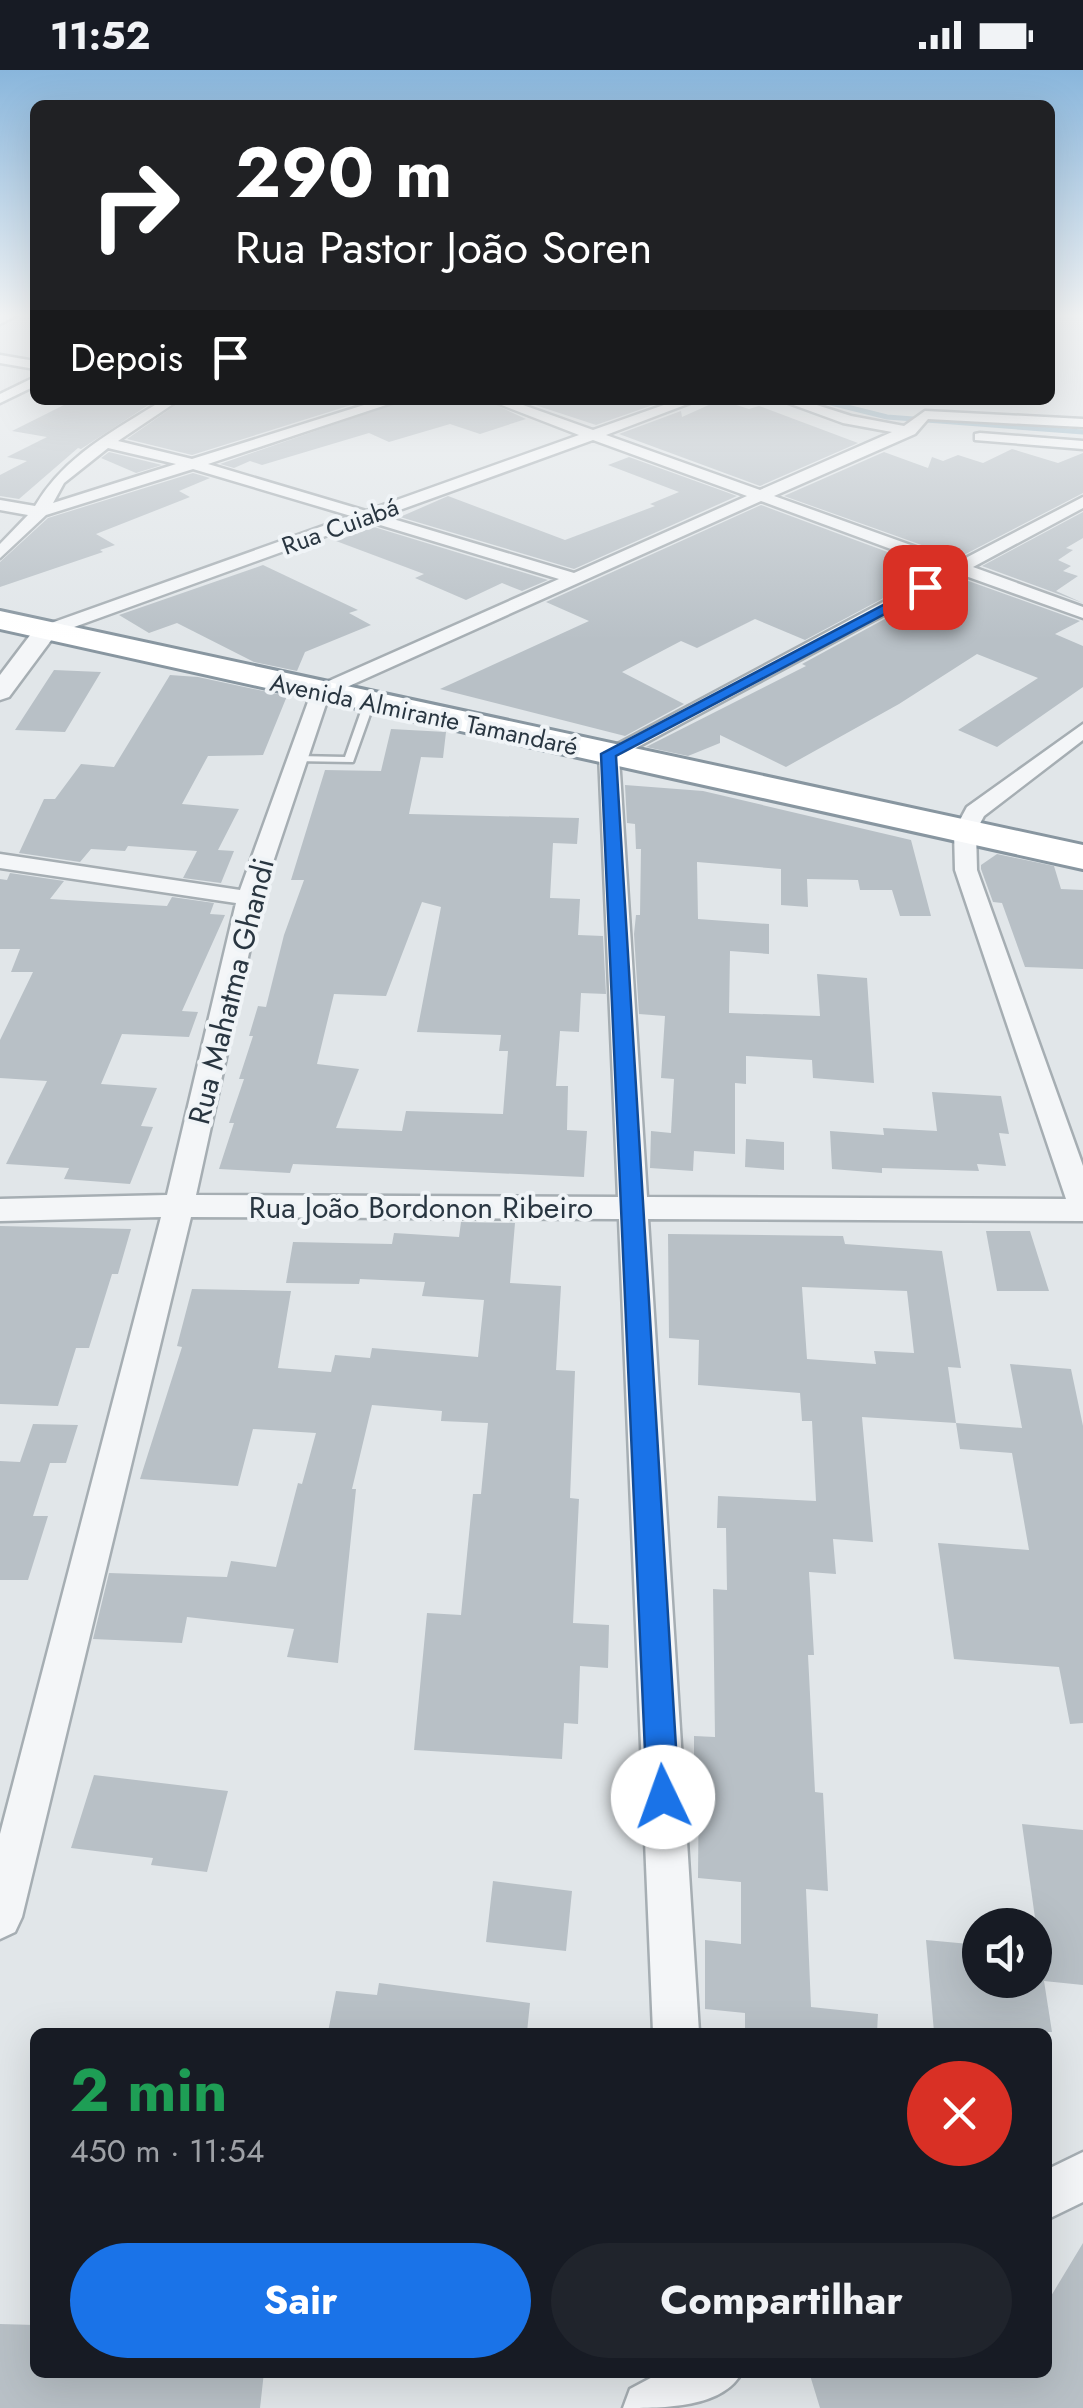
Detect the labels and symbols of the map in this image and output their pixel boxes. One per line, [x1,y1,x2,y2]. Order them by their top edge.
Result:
street label: Rua Cuiabá [277,488,403,564]
pin [883,545,968,630]
street label: Avenida Almirante Tamandaré [267,664,581,764]
street label: Rua Mahatma Ghandi [177,853,285,1129]
street label: Rua João Bordonon Ribeiro [249,1186,593,1229]
position arrow [611,1745,715,1849]

